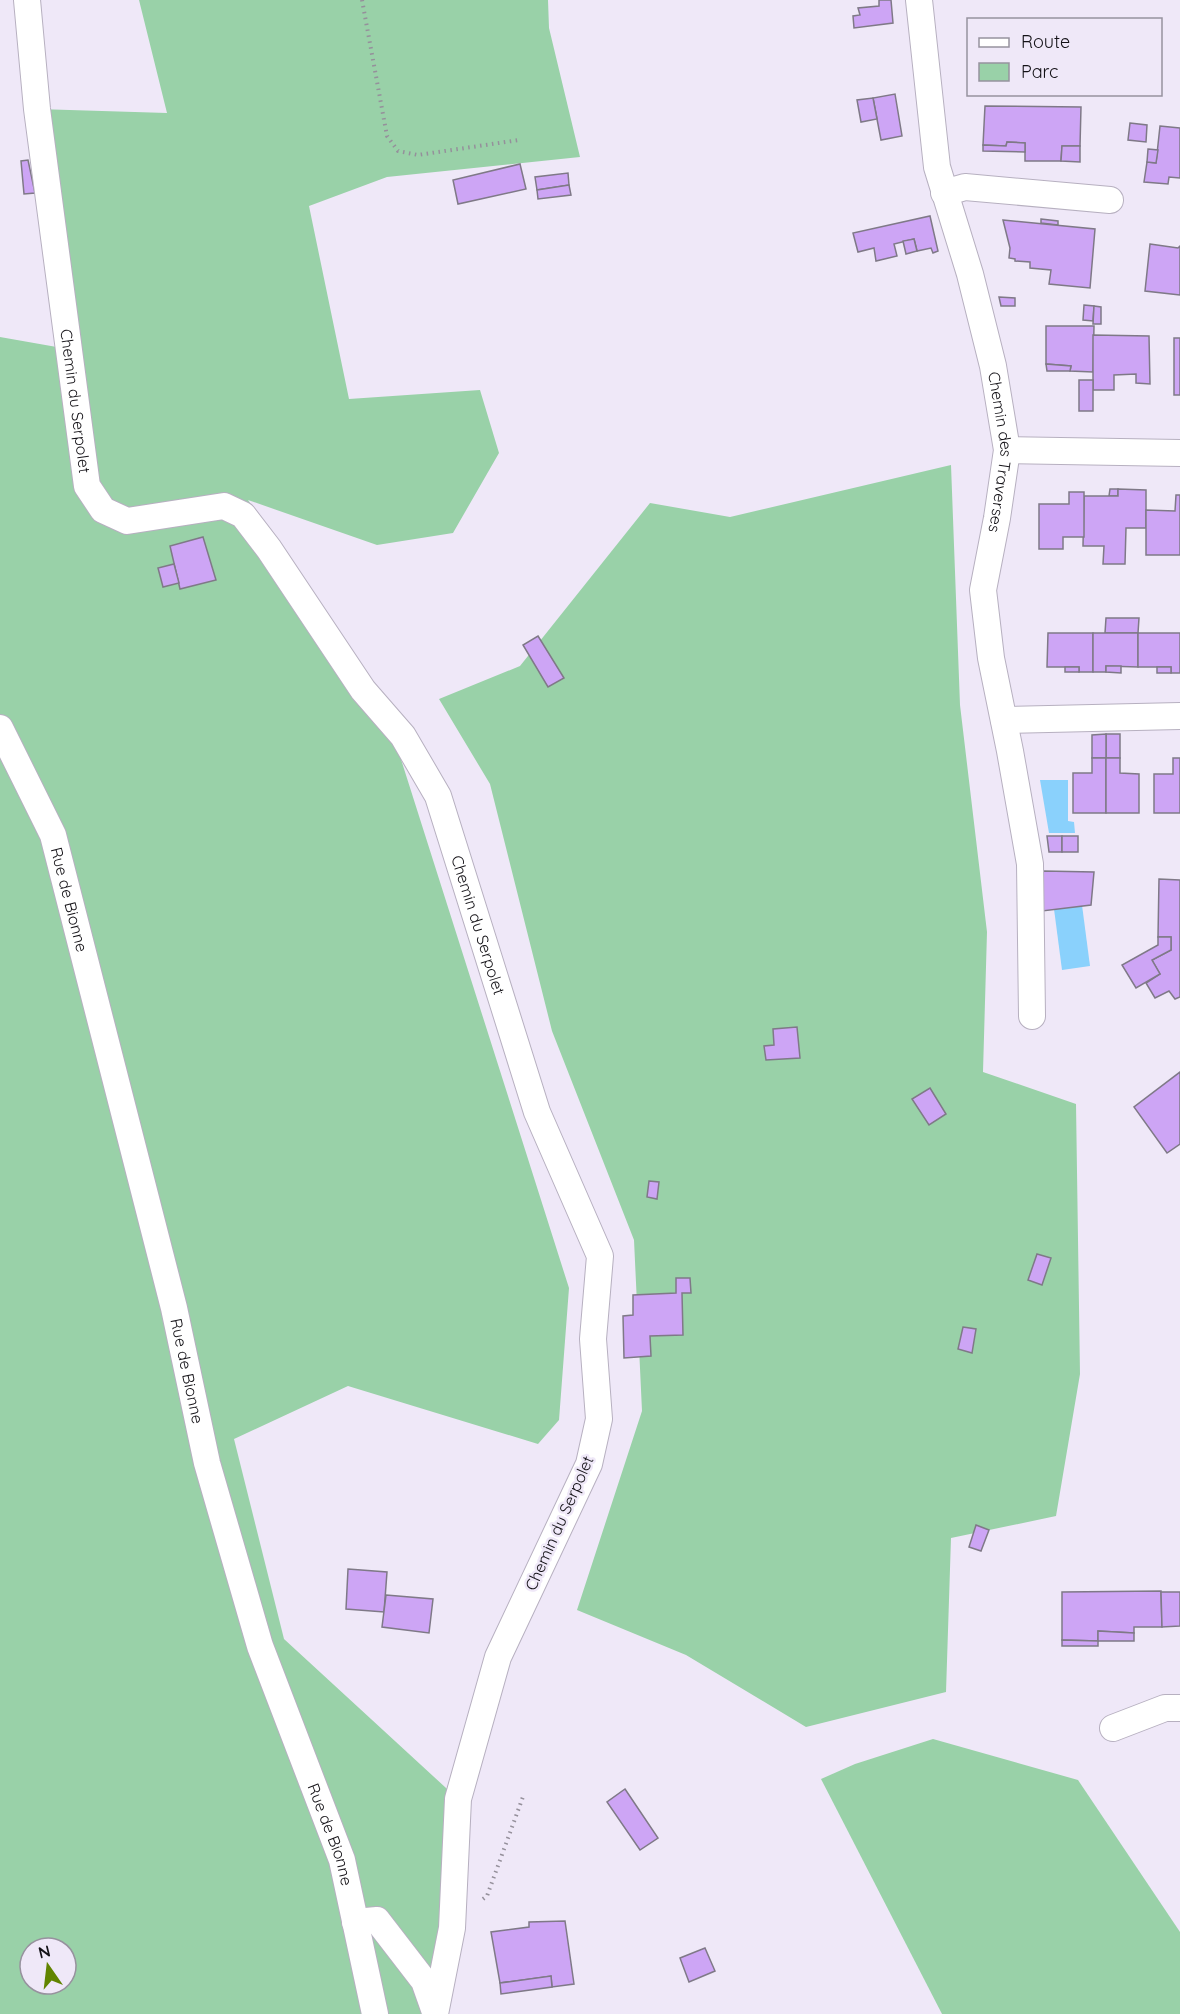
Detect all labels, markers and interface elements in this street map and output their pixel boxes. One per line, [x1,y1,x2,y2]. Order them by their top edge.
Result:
legend [967,18,1162,96]
text: Route [1021,30,1070,53]
text: Parc [1021,60,1058,83]
street label: Chemin du Serpolet [56,328,95,474]
street label: Chemin des Traverses [984,370,1017,534]
street label: Rue de Bionne [47,845,92,954]
street label: Chemin du Serpolet [447,853,510,997]
street label: Rue de Bionne [166,1316,208,1426]
street label: Chemin du Serpolet [520,1453,598,1593]
street label: Rue de Bionne [304,1780,357,1887]
north arrow [18,1936,78,1996]
text: N [36,1940,52,1963]

